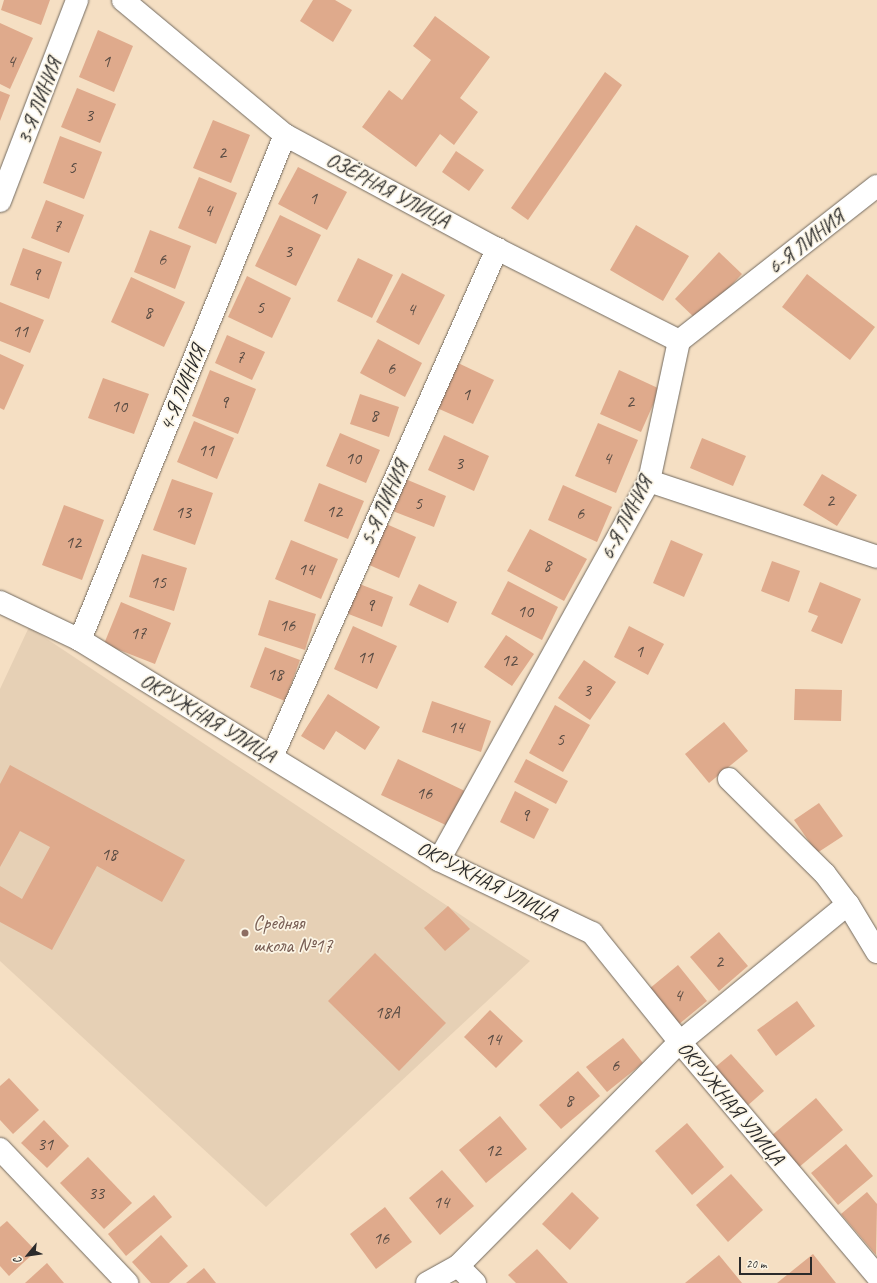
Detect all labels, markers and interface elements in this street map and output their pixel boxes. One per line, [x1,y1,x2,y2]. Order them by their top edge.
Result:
house number: 4 [7,50,15,72]
house number: 1 [102,50,110,72]
street label: 3-Я ЛИНИЯ [12,55,66,147]
house number: 3 [85,104,93,126]
house number: 2 [218,141,226,163]
street label: ОЗЁРНАЯ УЛИЦА [323,148,453,232]
house number: 5 [68,156,76,178]
house number: 1 [309,187,317,209]
house number: 4 [204,199,212,221]
street label: 6-Я ЛИНИЯ [763,205,849,279]
house number: 7 [53,215,61,237]
house number: 3 [284,240,292,262]
house number: 6 [158,248,166,270]
house number: 9 [32,263,40,285]
house number: 5 [256,296,264,318]
house number: 4 [407,298,415,320]
house number: 8 [144,301,152,323]
house number: 11 [12,320,28,342]
street label: 4-Я ЛИНИЯ [154,342,210,434]
house number: 7 [236,346,244,368]
house number: 6 [387,357,395,379]
house number: 1 [462,383,470,405]
house number: 2 [626,390,634,412]
house number: 9 [220,391,228,413]
house number: 10 [111,395,127,417]
house number: 8 [370,404,378,426]
house number: 11 [198,439,214,461]
house number: 10 [345,447,361,469]
house number: 4 [603,447,611,469]
house number: 3 [455,452,463,474]
street label: 5-Я ЛИНИЯ [355,457,413,549]
street label: 6-Я ЛИНИЯ [595,472,657,564]
house number: 2 [826,489,834,511]
house number: 5 [414,492,422,514]
house number: 12 [326,500,342,522]
house number: 13 [175,501,191,523]
house number: 6 [576,502,584,524]
house number: 12 [65,531,81,553]
house number: 8 [543,554,551,576]
house number: 14 [298,558,314,580]
house number: 15 [150,571,166,593]
house number: 9 [366,594,374,616]
house number: 10 [517,600,533,622]
house number: 16 [279,614,295,636]
house number: 17 [130,622,146,644]
house number: 1 [635,640,643,662]
house number: 11 [357,646,373,668]
house number: 12 [501,649,517,671]
house number: 18 [267,663,283,685]
street label: ОКРУЖНАЯ УЛИЦА [136,668,280,768]
house number: 3 [583,679,591,701]
house number: 14 [448,716,464,738]
house number: 5 [556,728,564,750]
house number: 16 [416,782,432,804]
house number: 9 [521,804,529,826]
street label: ОКРУЖНАЯ УЛИЦА [413,835,561,927]
house number: 18 [101,843,117,865]
place label: Средняя школа №17 [253,910,333,957]
marker: Средняя школа №17 [240,928,250,938]
house number: 2 [715,950,723,972]
house number: 4 [674,984,682,1006]
house number: 18А [374,1001,400,1023]
house number: 14 [485,1028,501,1050]
street label: ОКРУЖНАЯ УЛИЦА [672,1036,790,1170]
house number: 6 [611,1054,619,1076]
house number: 8 [565,1089,573,1111]
house number: 31 [37,1133,53,1155]
house number: 12 [485,1139,501,1161]
house number: 33 [88,1182,104,1204]
house number: 14 [433,1191,449,1213]
house number: 16 [373,1227,389,1249]
north arrow [8,1235,48,1275]
scale bar [741,1249,814,1275]
text: С [10,1255,25,1267]
text: 20 m [746,1256,766,1272]

